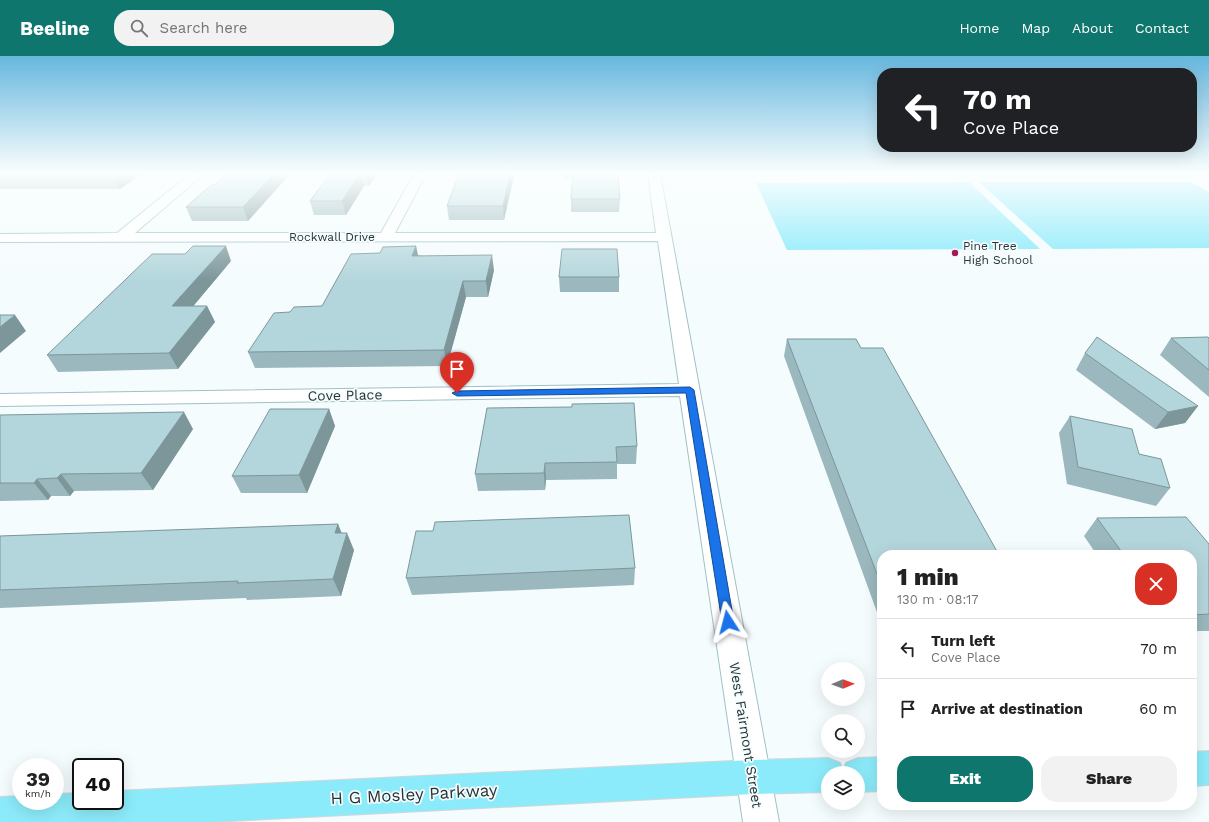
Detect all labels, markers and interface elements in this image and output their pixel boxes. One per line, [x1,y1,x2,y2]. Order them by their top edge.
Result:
search box [114,10,394,46]
text: Beeline [20,17,90,40]
icon: search [128,17,150,39]
text: Search here [160,19,247,37]
text: Home [959,20,999,36]
text: Map [1021,20,1050,36]
text: About [1072,20,1113,36]
text: Contact [1135,20,1189,36]
text: 70 m [963,83,1032,116]
icon: left [897,84,949,136]
text: Cove Place [963,117,1059,138]
street label: Rockwall Drive [289,230,375,244]
place label: Pine Tree High School [963,239,1033,267]
marker: Pine Tree High School [950,248,960,258]
pin [440,352,474,393]
icon: arrive [446,358,468,380]
street label: Cove Place [307,386,383,404]
text: 1 min [897,563,959,591]
button: close [1135,563,1177,605]
text: 130 m · 08:17 [897,592,979,607]
position arrow [707,601,749,643]
text: Turn left [931,632,995,650]
icon: left [897,638,919,660]
text: 70 m [1140,640,1177,658]
text: Cove Place [931,650,1000,665]
street label: West Fairmont Street [727,661,765,809]
north arrow [821,662,865,706]
map controls [821,662,865,810]
icon: arrive [897,698,919,720]
text: Arrive at destination [931,700,1083,718]
text: 60 m [1139,700,1177,718]
button: search [821,714,865,758]
button: Exit [897,756,1033,802]
button: Share [1041,756,1177,802]
speed limit sign: 40 [72,758,124,810]
button: layers [821,766,865,810]
text: 39 [26,767,50,791]
street label: H G Mosley Parkway [330,780,498,808]
text: km/h [25,788,51,799]

